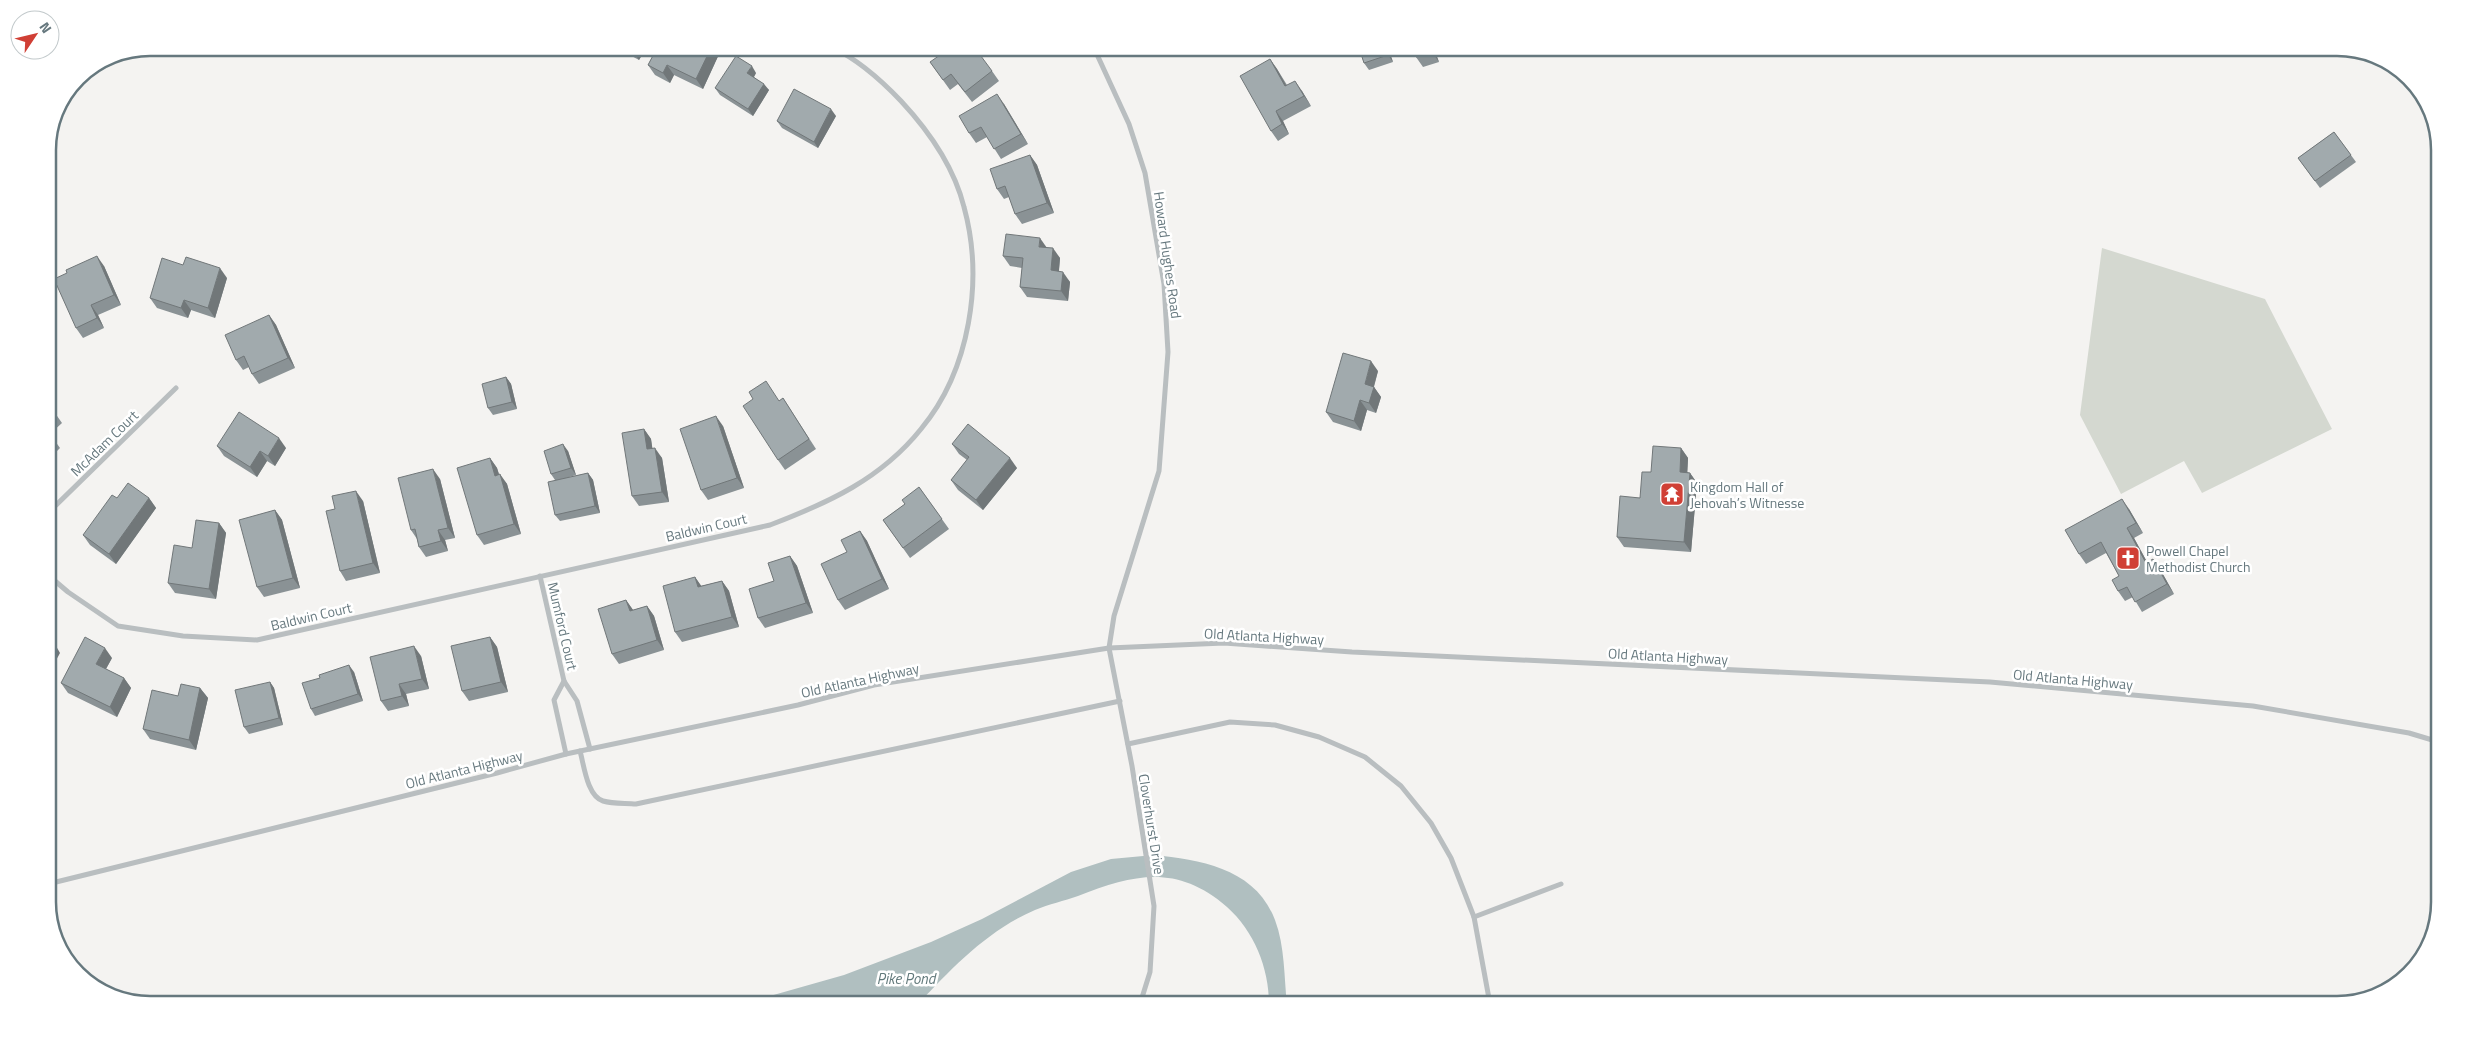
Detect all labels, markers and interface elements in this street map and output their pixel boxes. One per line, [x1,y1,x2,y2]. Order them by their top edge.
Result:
north arrow [10,10,60,60]
text: N [35,17,57,37]
street label: Howard Hughes Road [1149,190,1187,320]
street label: McAdam Court [65,405,143,481]
place label: Kingdom Hall of Jehovah’s Witnesse [1690,476,1804,513]
temple icon: Kingdom Hall of Jehovah’s Witnesse [1659,481,1685,507]
street label: Baldwin Court [663,507,749,547]
place label: Powell Chapel Methodist Church [2146,540,2250,577]
church icon: Powell Chapel Methodist Church [2115,545,2141,571]
street label: Mumford Court [543,580,583,672]
street label: Baldwin Court [268,596,354,636]
street label: Old Atlanta Highway [1203,622,1325,650]
street label: Old Atlanta Highway [1607,642,1729,670]
street label: Old Atlanta Highway [799,657,921,703]
street label: Old Atlanta Highway [2012,663,2134,695]
street label: Old Atlanta Highway [403,744,525,794]
street label: Cloverhurst Drive [1134,772,1170,876]
water label: Pike Pond [877,967,937,990]

